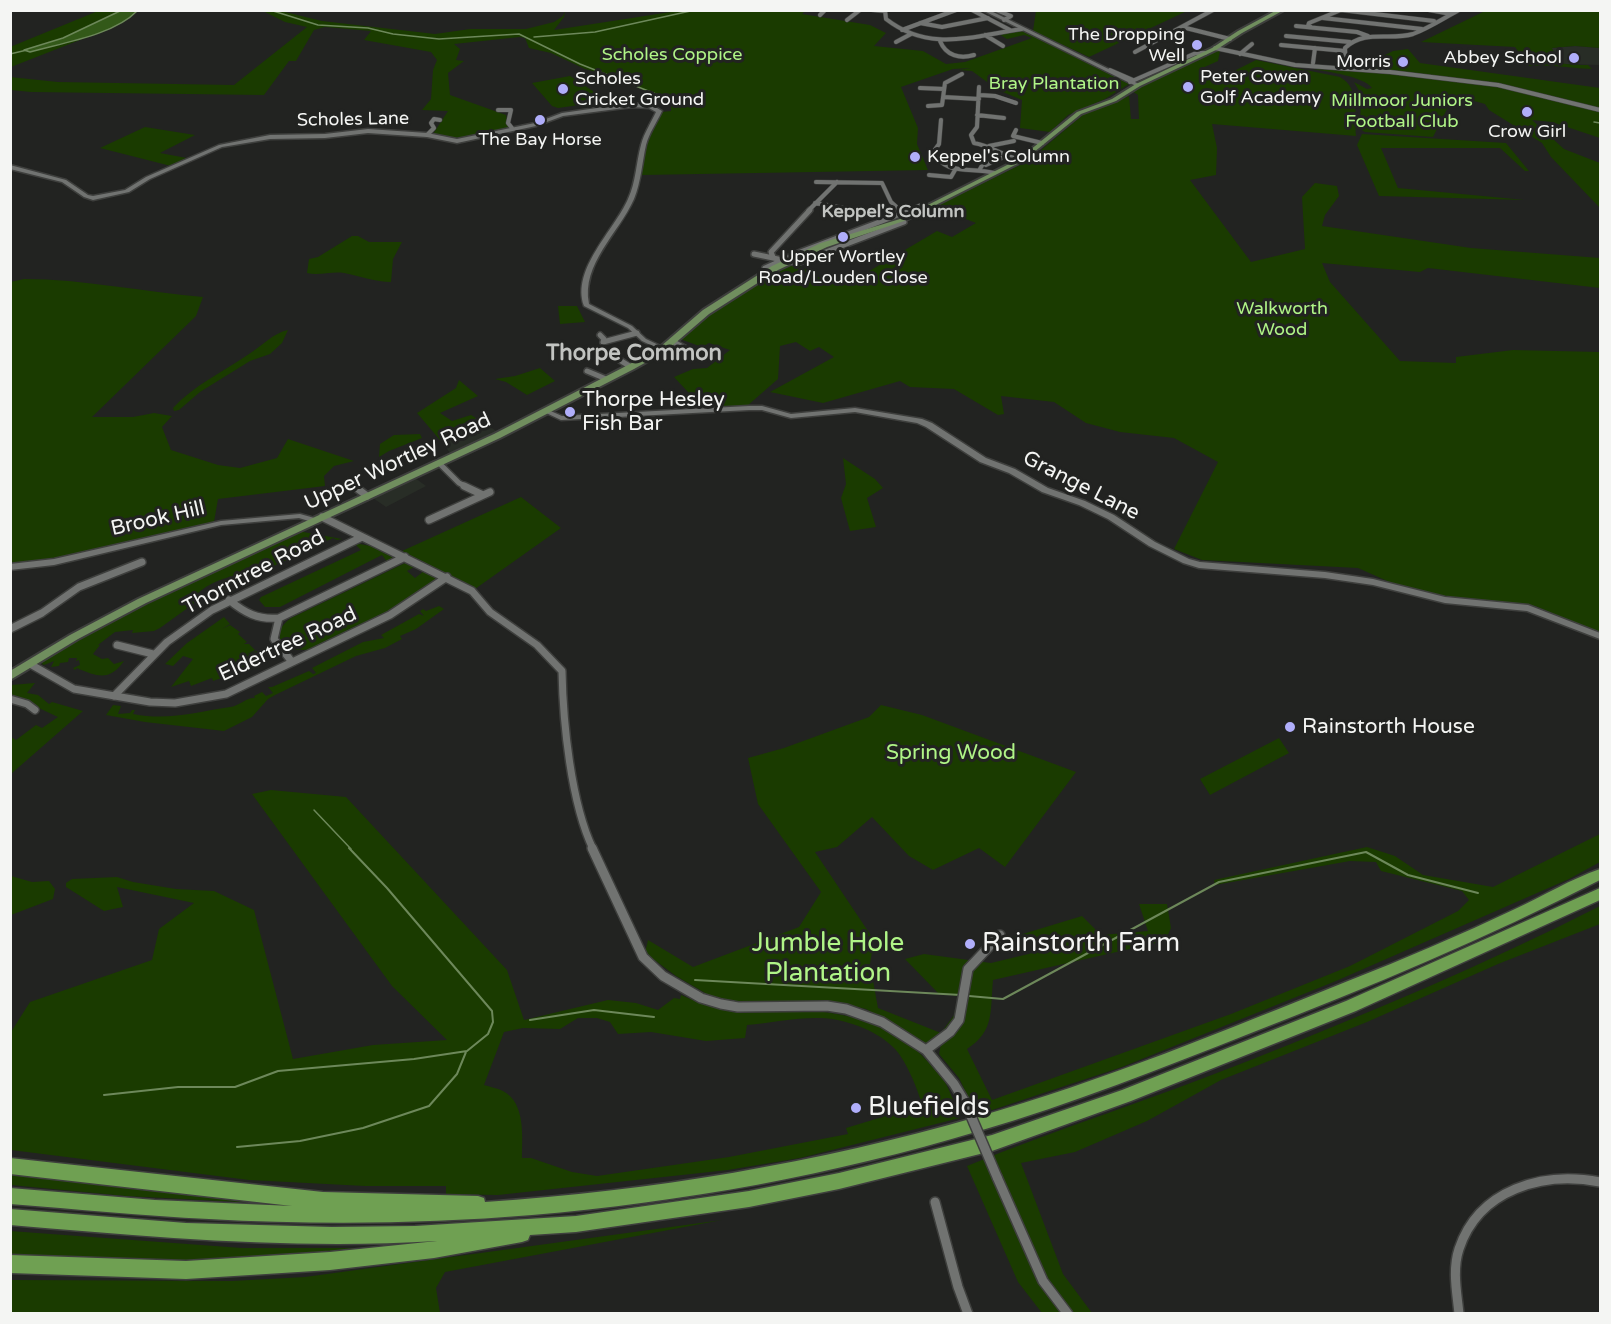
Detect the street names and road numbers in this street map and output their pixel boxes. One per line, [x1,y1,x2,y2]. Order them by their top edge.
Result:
street label: Scholes Lane [297,108,409,132]
street label: Upper Wortley Road [301,408,495,516]
street label: Grange Lane [1018,446,1144,526]
street label: Brook Hill [108,496,208,542]
street label: Thorntree Road [179,525,329,621]
street label: Eldertree Road [215,602,361,688]

